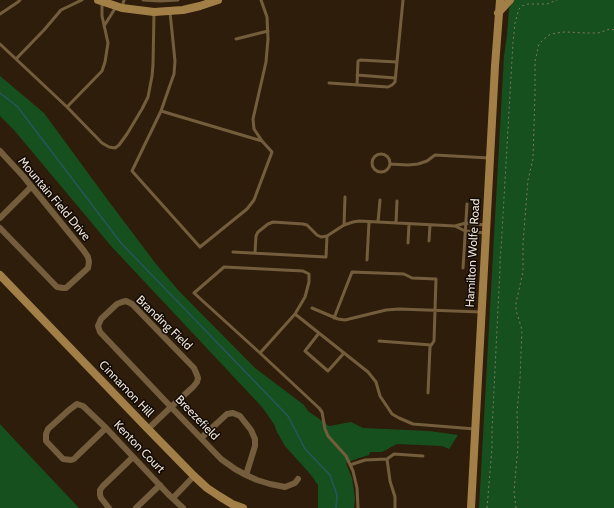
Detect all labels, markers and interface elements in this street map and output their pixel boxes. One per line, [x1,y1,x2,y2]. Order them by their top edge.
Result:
street label: Mountain Field Drive [15,154,93,244]
street label: Hamilton Wolfe Road [463,198,483,308]
street label: Branding Field [133,293,195,353]
street label: Cinnamon Hill [96,358,156,420]
street label: Breezefield [172,393,222,443]
street label: Kenton Court [111,418,167,476]

